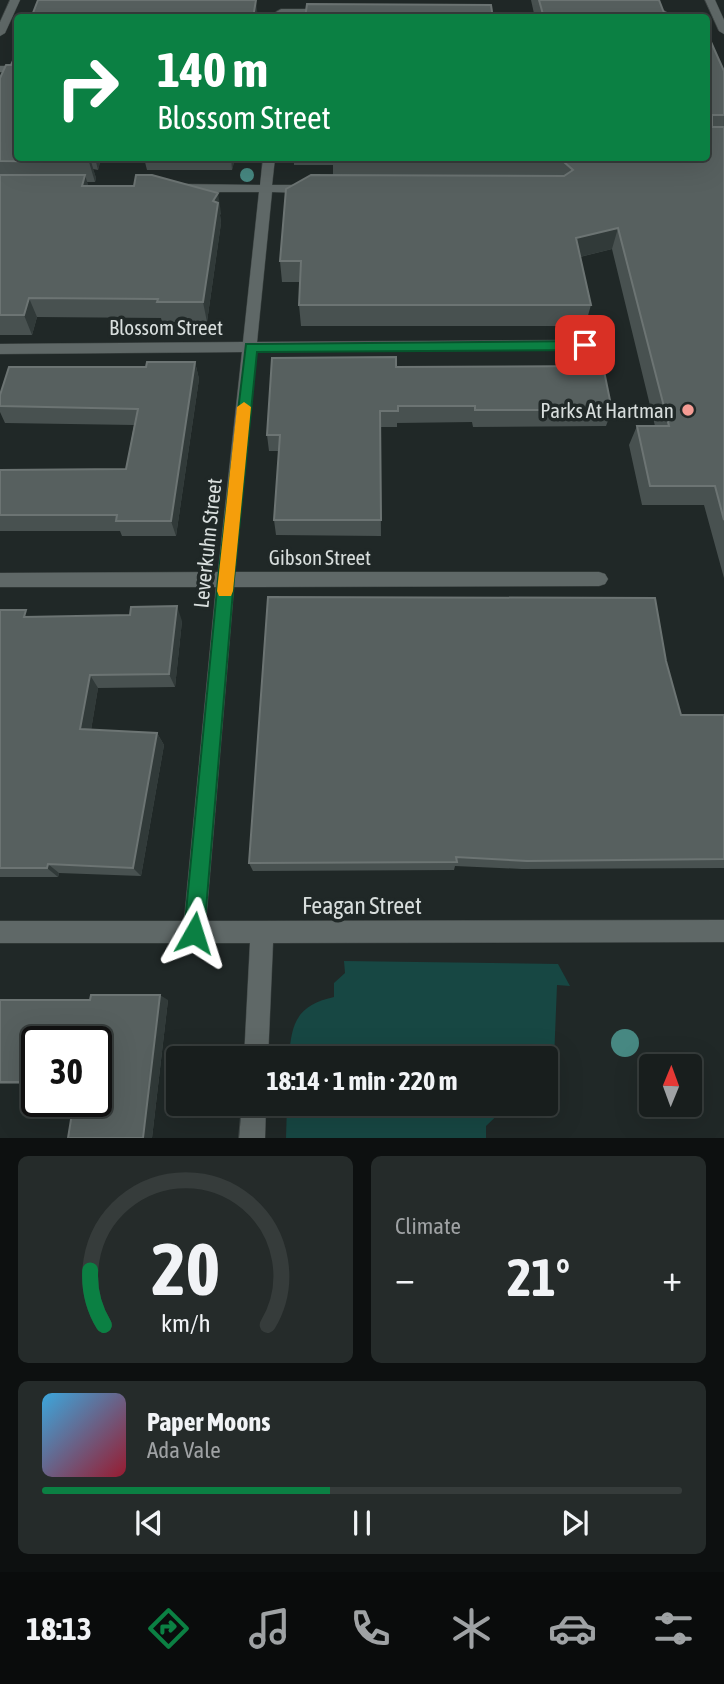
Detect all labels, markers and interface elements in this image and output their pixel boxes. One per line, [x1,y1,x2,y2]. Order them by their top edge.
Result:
text: 140 m [157,41,268,97]
icon: right [42,42,133,133]
text: Blossom Street [157,99,331,136]
street label: Blossom Street [109,315,223,339]
pin [555,315,615,375]
icon: arrive [566,326,604,364]
place label: Parks At Hartman [540,398,674,422]
marker: Parks At Hartman [680,402,696,418]
street label: Leverkuhn Street [188,477,226,609]
street label: Gibson Street [269,545,371,569]
street label: Feagan Street [302,892,422,919]
position arrow [157,896,231,970]
speed limit sign: 30 [21,1026,112,1117]
north arrow [639,1054,702,1116]
map controls [639,1054,702,1117]
text: 18:14 · 1 min · 220 m [267,1066,457,1096]
text: Climate [395,1213,461,1239]
text: 20 [151,1228,220,1311]
text: 21° [507,1247,570,1307]
text: − [395,1256,415,1299]
text: + [662,1256,682,1299]
text: km/h [161,1309,210,1337]
text: Paper Moons [147,1407,270,1437]
text: Ada Vale [147,1437,221,1463]
icon: previous [130,1504,168,1542]
icon: pause [343,1504,381,1542]
icon: next [556,1504,594,1542]
icon: directions [144,1604,193,1653]
icon: music [245,1604,294,1653]
icon: phone [346,1604,395,1653]
icon: climate [447,1604,496,1653]
icon: car [548,1604,597,1653]
icon: filters [649,1604,698,1653]
text: 18:13 [26,1610,92,1647]

